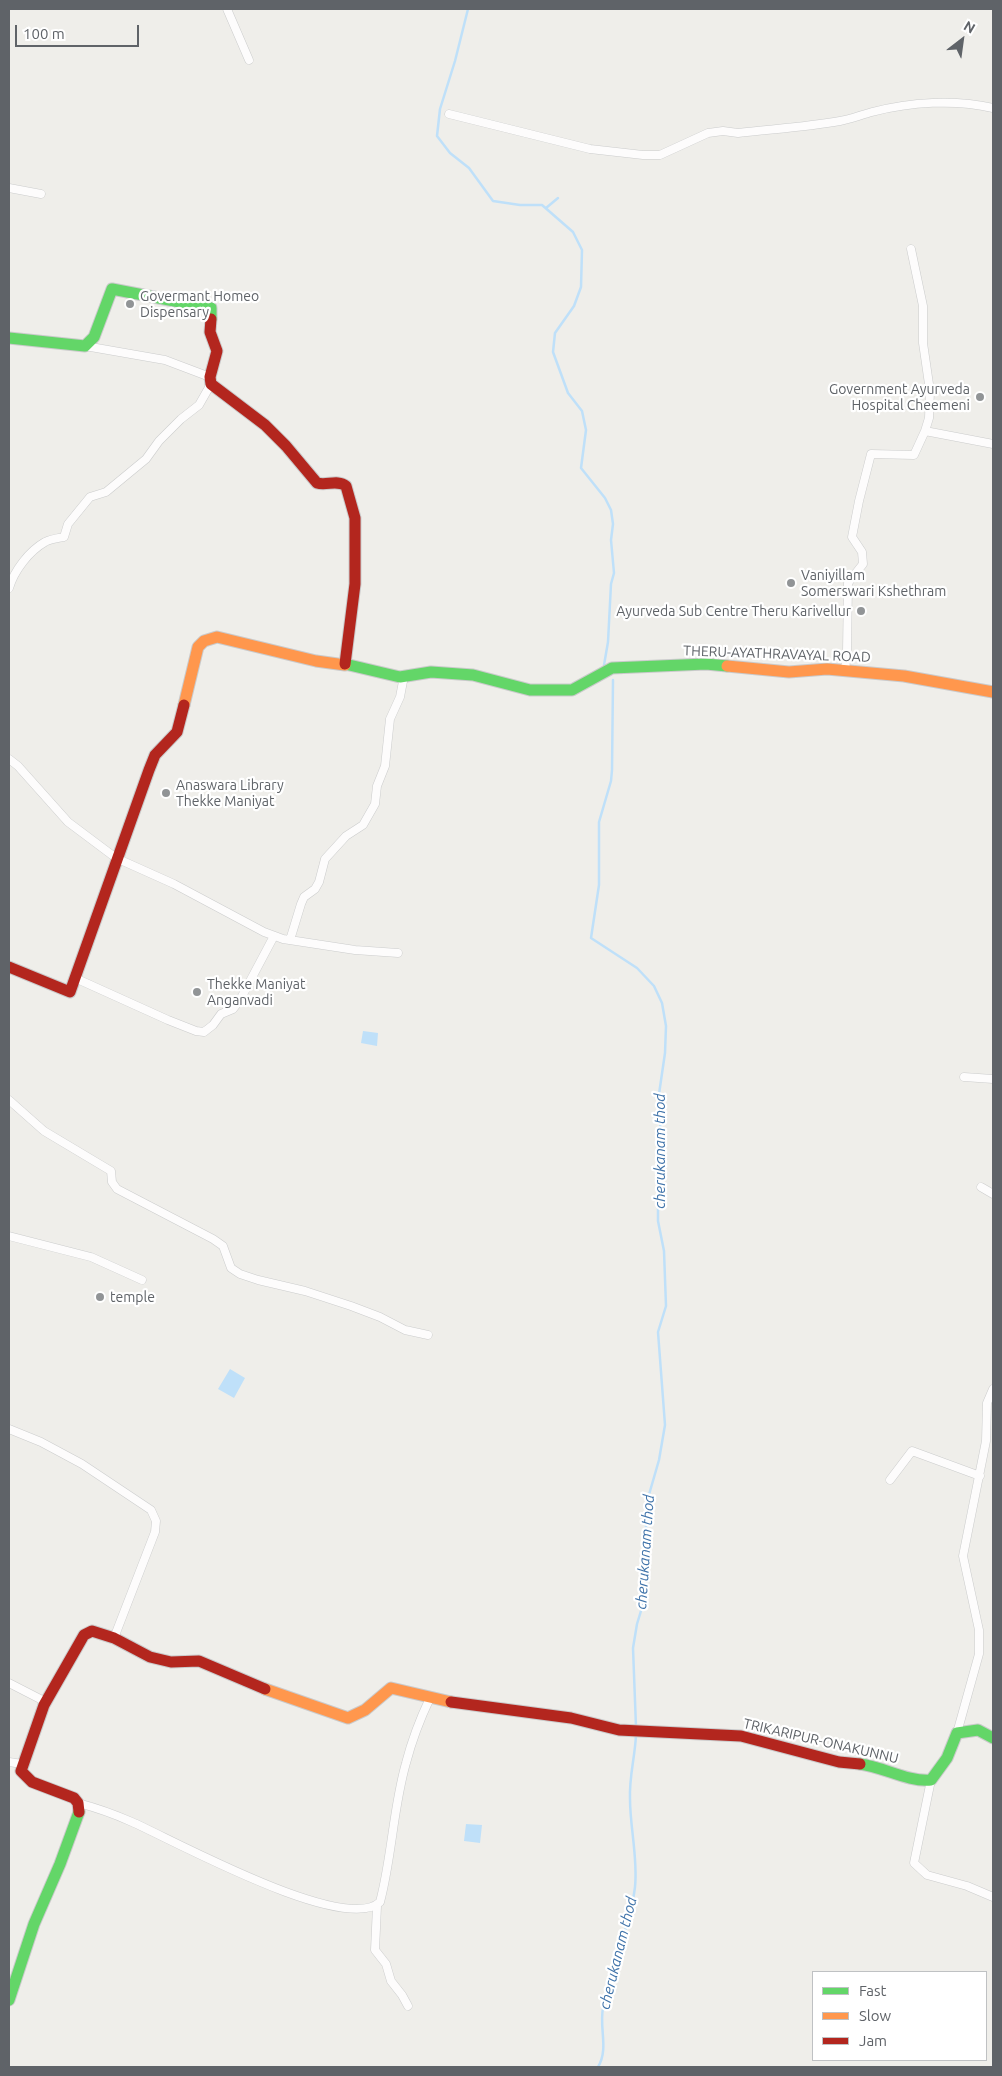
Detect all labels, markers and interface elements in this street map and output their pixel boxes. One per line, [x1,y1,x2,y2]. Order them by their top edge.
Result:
scale bar [18,15,141,47]
north arrow [937,15,987,65]
text: N [961,17,978,37]
text: 100 m [23,25,65,42]
place label: Govermant Homeo Dispensary [140,288,259,321]
marker: Govermant Homeo Dispensary [124,298,136,310]
place label: Government Ayurveda Hospital Cheemeni [829,381,970,414]
marker: Government Ayurveda Hospital Cheemeni [974,391,986,403]
place label: Vaniyillam Somerswari Kshethram [801,567,946,600]
marker: Vaniyillam Somerswari Kshethram [785,577,797,589]
place label: Ayurveda Sub Centre Theru Karivellur [616,603,851,619]
marker: Ayurveda Sub Centre Theru Karivellur [855,605,867,617]
street label: THERU-AYATHRAVAYAL ROAD [683,642,871,666]
place label: Anaswara Library Thekke Maniyat [176,777,284,810]
marker: Anaswara Library Thekke Maniyat [160,787,172,799]
place label: Thekke Maniyat Anganvadi [207,976,306,1009]
marker: Thekke Maniyat Anganvadi [191,986,203,998]
water label: cherukanam thod [651,1093,669,1209]
place label: temple [110,1289,155,1305]
marker: temple [94,1291,106,1303]
water label: cherukanam thod [632,1494,658,1610]
street label: TRIKARIPUR-ONAKUNNU [742,1715,900,1767]
water label: cherukanam thod [595,1895,641,2011]
legend [812,1971,987,2061]
text: Fast [859,1982,886,1999]
text: Slow [859,2007,891,2024]
text: Jam [859,2032,887,2049]

